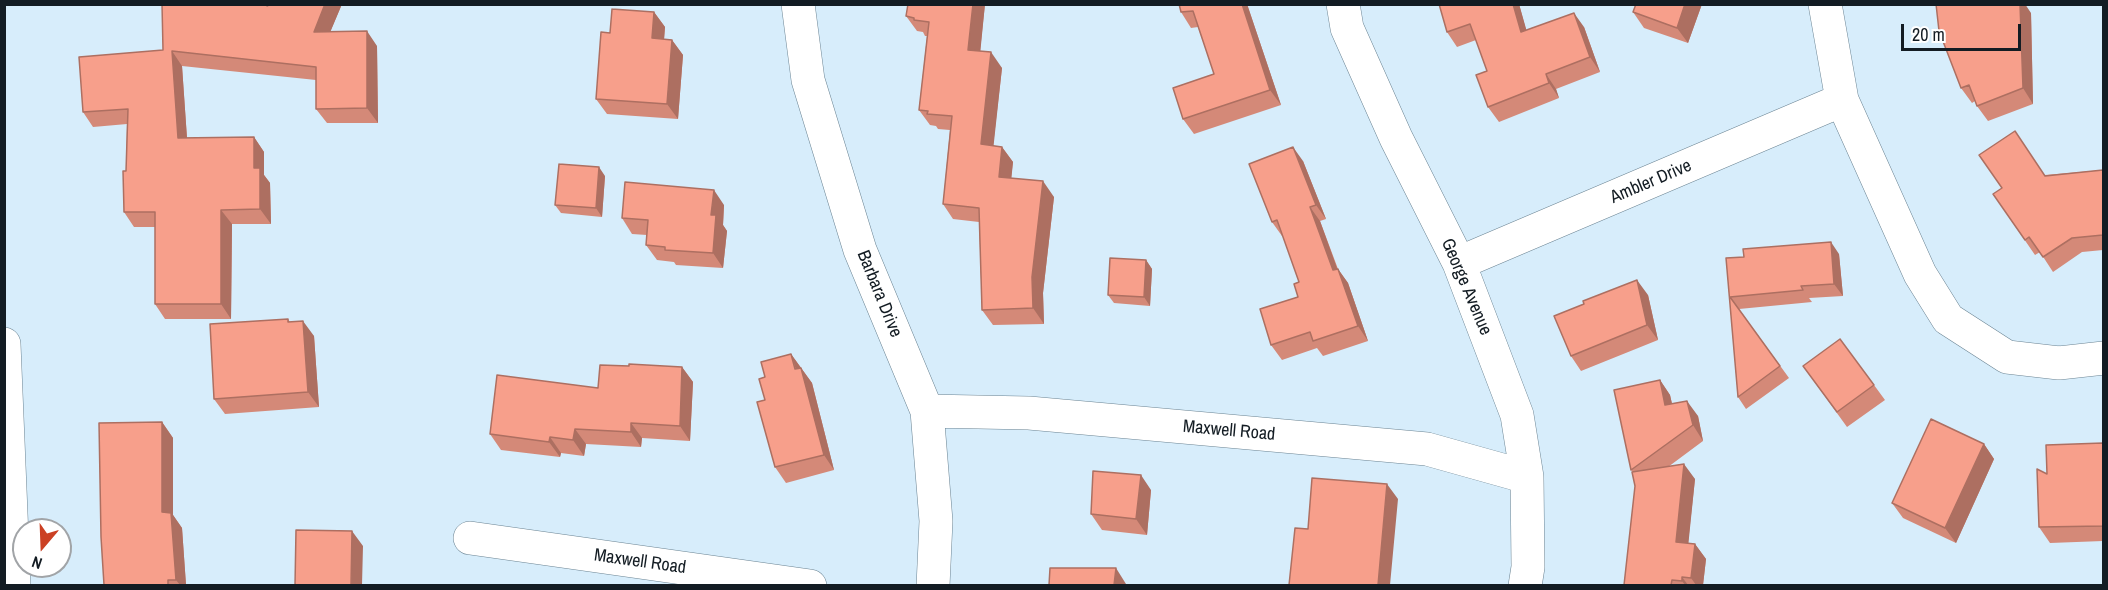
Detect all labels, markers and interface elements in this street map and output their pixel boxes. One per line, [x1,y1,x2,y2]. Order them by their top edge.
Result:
scale bar [1904,12,2024,50]
text: 20 m [1912,22,1945,47]
street label: Ambler Drive [1607,155,1695,209]
street label: George Avenue [1436,235,1496,339]
street label: Barbara Drive [852,247,906,341]
street label: Maxwell Road [1182,416,1276,446]
north arrow [12,518,72,578]
street label: Maxwell Road [593,545,687,579]
text: N [29,551,45,575]

